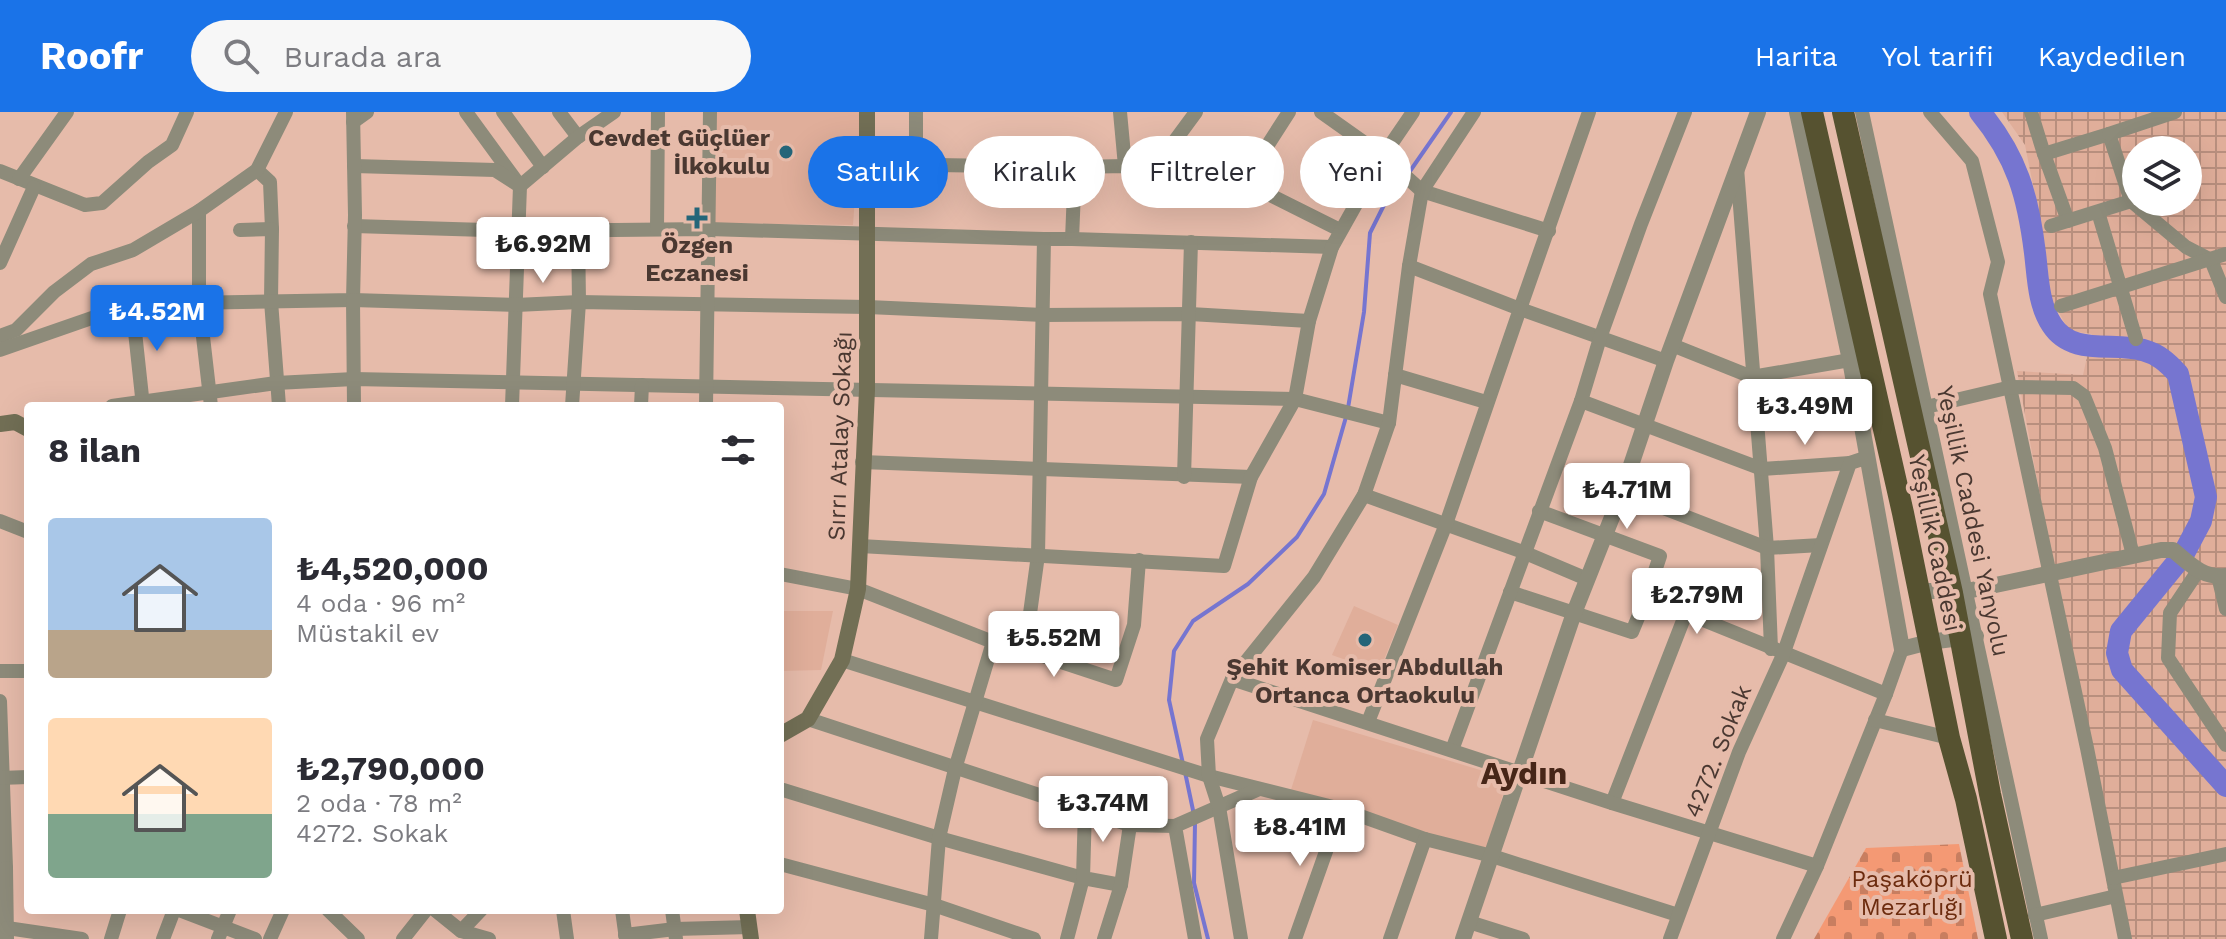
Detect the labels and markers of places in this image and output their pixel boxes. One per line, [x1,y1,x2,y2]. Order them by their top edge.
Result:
place label: Cevdet Güçlüer İlkokulu [588,124,771,180]
marker: Cevdet Güçlüer İlkokulu [777,143,795,161]
marker: Özgen Eczanesi [688,209,706,227]
pin: ₺6.92M [478,217,608,285]
place label: Özgen Eczanesi [645,231,749,287]
pin: ₺4.52M [92,285,222,353]
pin: ₺3.49M [1740,379,1870,447]
pin: ₺4.71M [1562,463,1692,531]
pin: ₺2.79M [1632,568,1762,636]
pin: ₺5.52M [989,611,1119,679]
marker: Şehit Komiser Abdullah Ortanca Ortaokulu [1356,631,1374,649]
place label: Şehit Komiser Abdullah Ortanca Ortaokulu [1227,653,1503,709]
pin: ₺3.74M [1038,776,1168,844]
pin: ₺8.41M [1235,800,1365,868]

